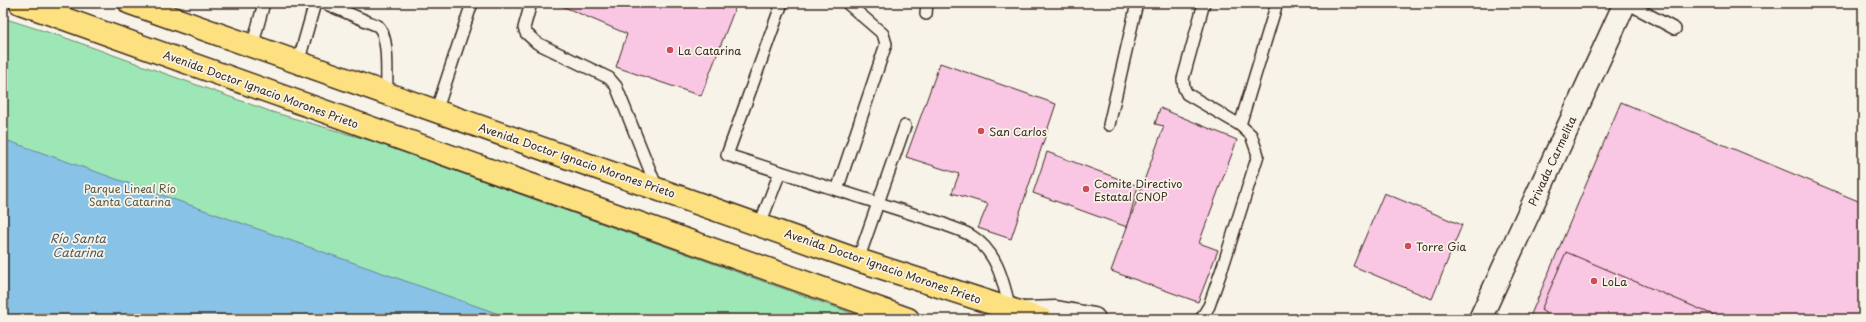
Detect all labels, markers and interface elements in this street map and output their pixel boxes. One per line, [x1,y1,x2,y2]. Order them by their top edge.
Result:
place label: La Catarina [678,42,741,59]
marker: La Catarina [665,45,675,55]
street label: Avenida Doctor Ignacio Morones Prieto [161,46,361,132]
street label: Privada Carmelita [1524,113,1580,209]
street label: Avenida Doctor Ignacio Morones Prieto [477,118,677,202]
place label: San Carlos [989,123,1047,140]
marker: San Carlos [976,126,986,136]
place label: Comite Directivo Estatal CNOP [1094,175,1182,205]
park label: Parque Lineal Río Santa Catarina [84,180,176,210]
marker: Comite Directivo Estatal CNOP [1081,184,1091,194]
street label: Avenida Doctor Ignacio Morones Prieto [783,224,983,308]
water label: Río Santa Catarina [50,229,107,261]
place label: Torre Gia [1416,238,1467,255]
marker: Torre Gia [1403,241,1413,251]
place label: LoLa [1602,273,1627,290]
marker: LoLa [1589,276,1599,286]

